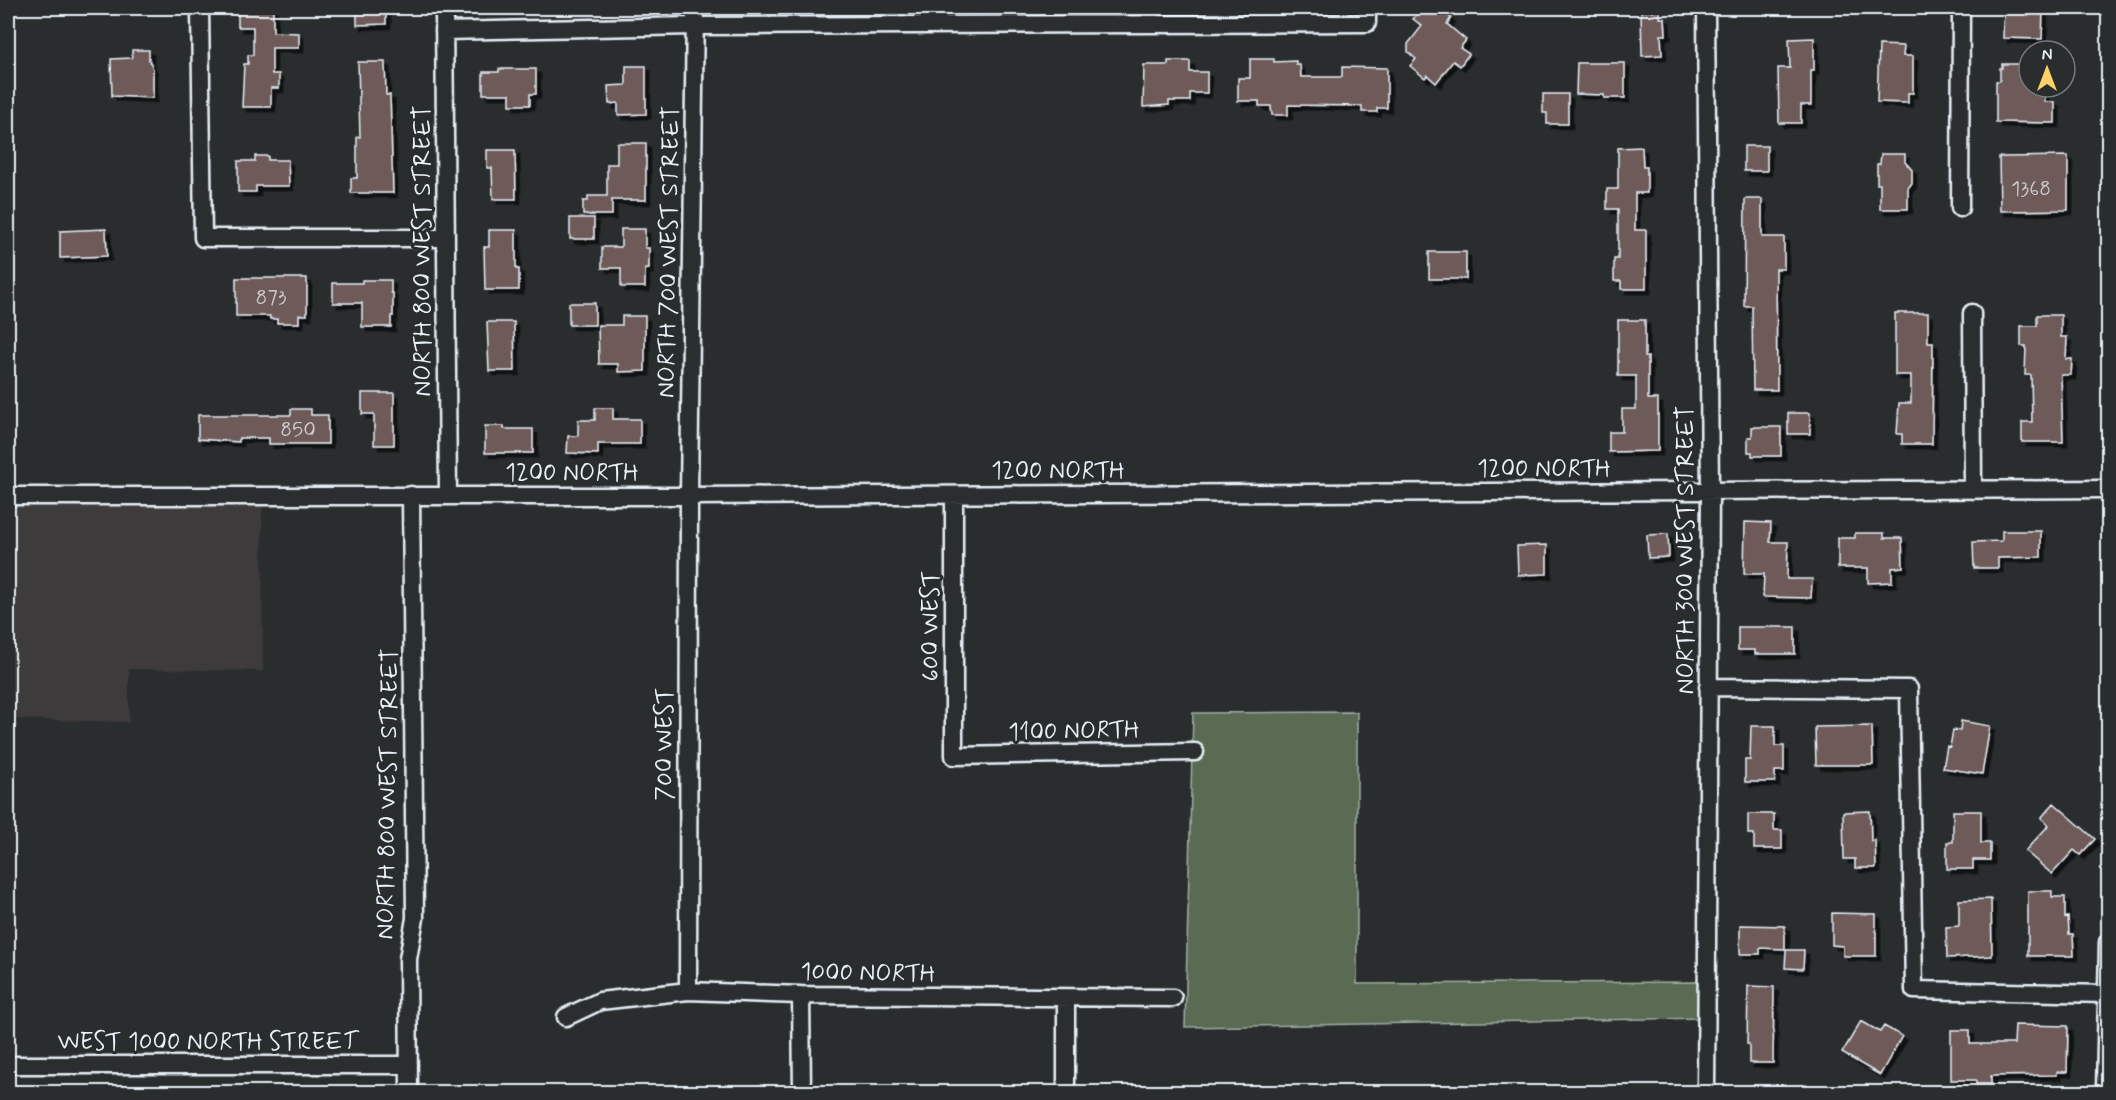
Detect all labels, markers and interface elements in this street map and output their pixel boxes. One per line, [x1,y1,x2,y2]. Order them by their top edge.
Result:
north arrow [2017,39,2077,99]
text: N [2042,45,2052,66]
street label: NORTH 800 WEST STREET [408,105,439,397]
street label: NORTH 700 WEST STREET [651,106,688,399]
house number: 1368 [2011,175,2051,203]
house number: 873 [256,284,287,312]
street label: NORTH 300 WEST STREET [1671,406,1702,694]
house number: 850 [280,416,316,444]
street label: 1200 NORTH [1477,454,1611,485]
street label: 1200 NORTH [991,456,1125,487]
street label: 1200 NORTH [505,458,639,489]
street label: 600 WEST [916,570,947,682]
street label: NORTH 800 WEST STREET [370,648,407,940]
street label: 700 WEST [650,687,681,801]
street label: 1100 NORTH [1008,715,1140,748]
street label: 1000 NORTH [800,957,936,990]
street label: WEST 1000 NORTH STREET [57,1027,359,1058]

